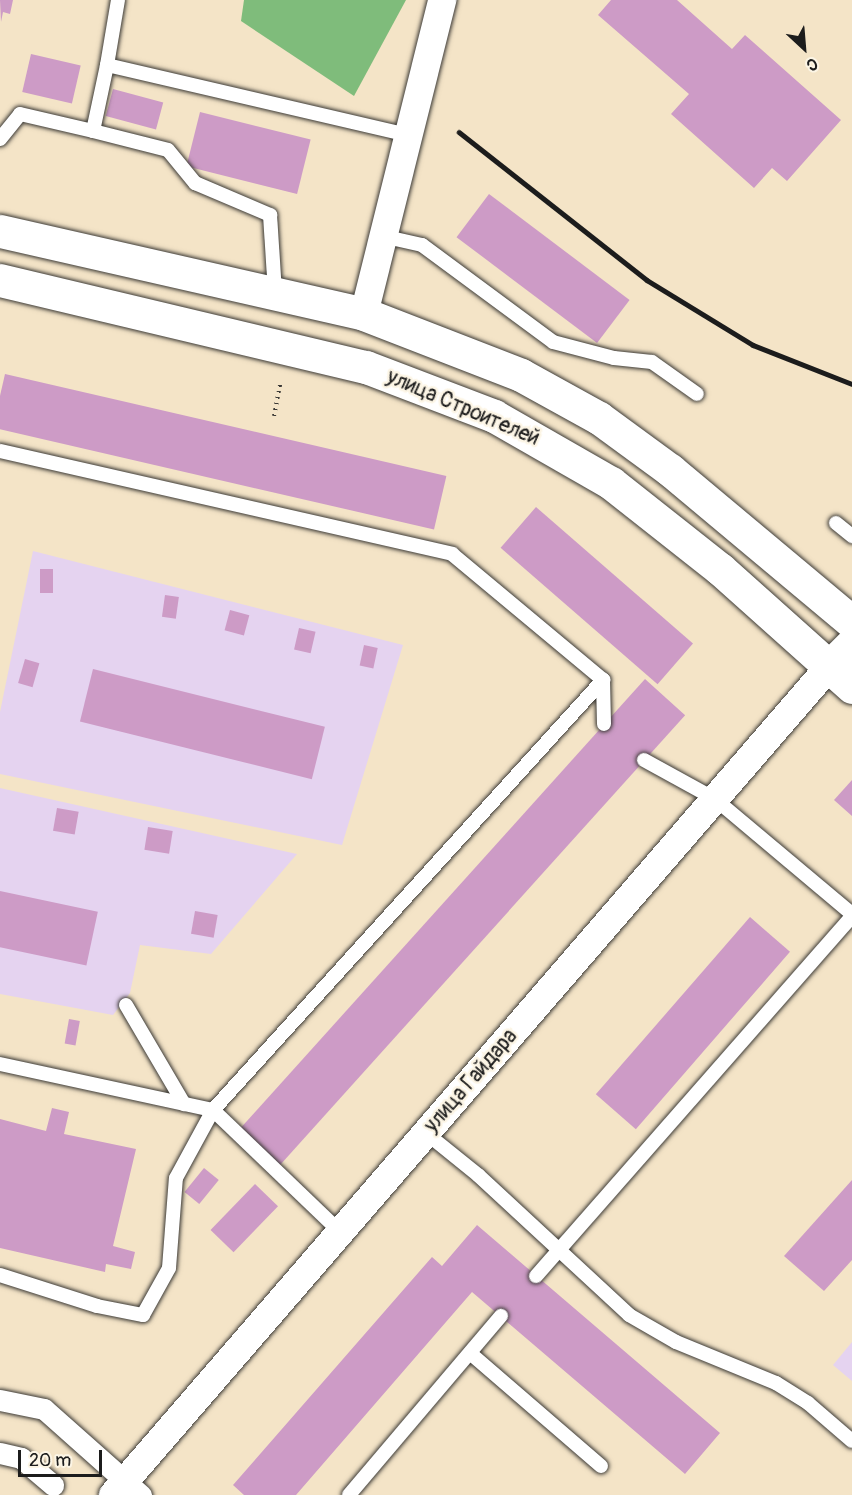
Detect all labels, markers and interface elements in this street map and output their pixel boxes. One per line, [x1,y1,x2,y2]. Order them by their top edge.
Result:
north arrow [774,18,834,78]
text: С [803,53,821,75]
street label: улица Строителей [383,365,543,451]
street label: улица Гайдара [419,1024,523,1138]
scale bar [21,1438,105,1476]
text: 20 m [29,1449,71,1472]

